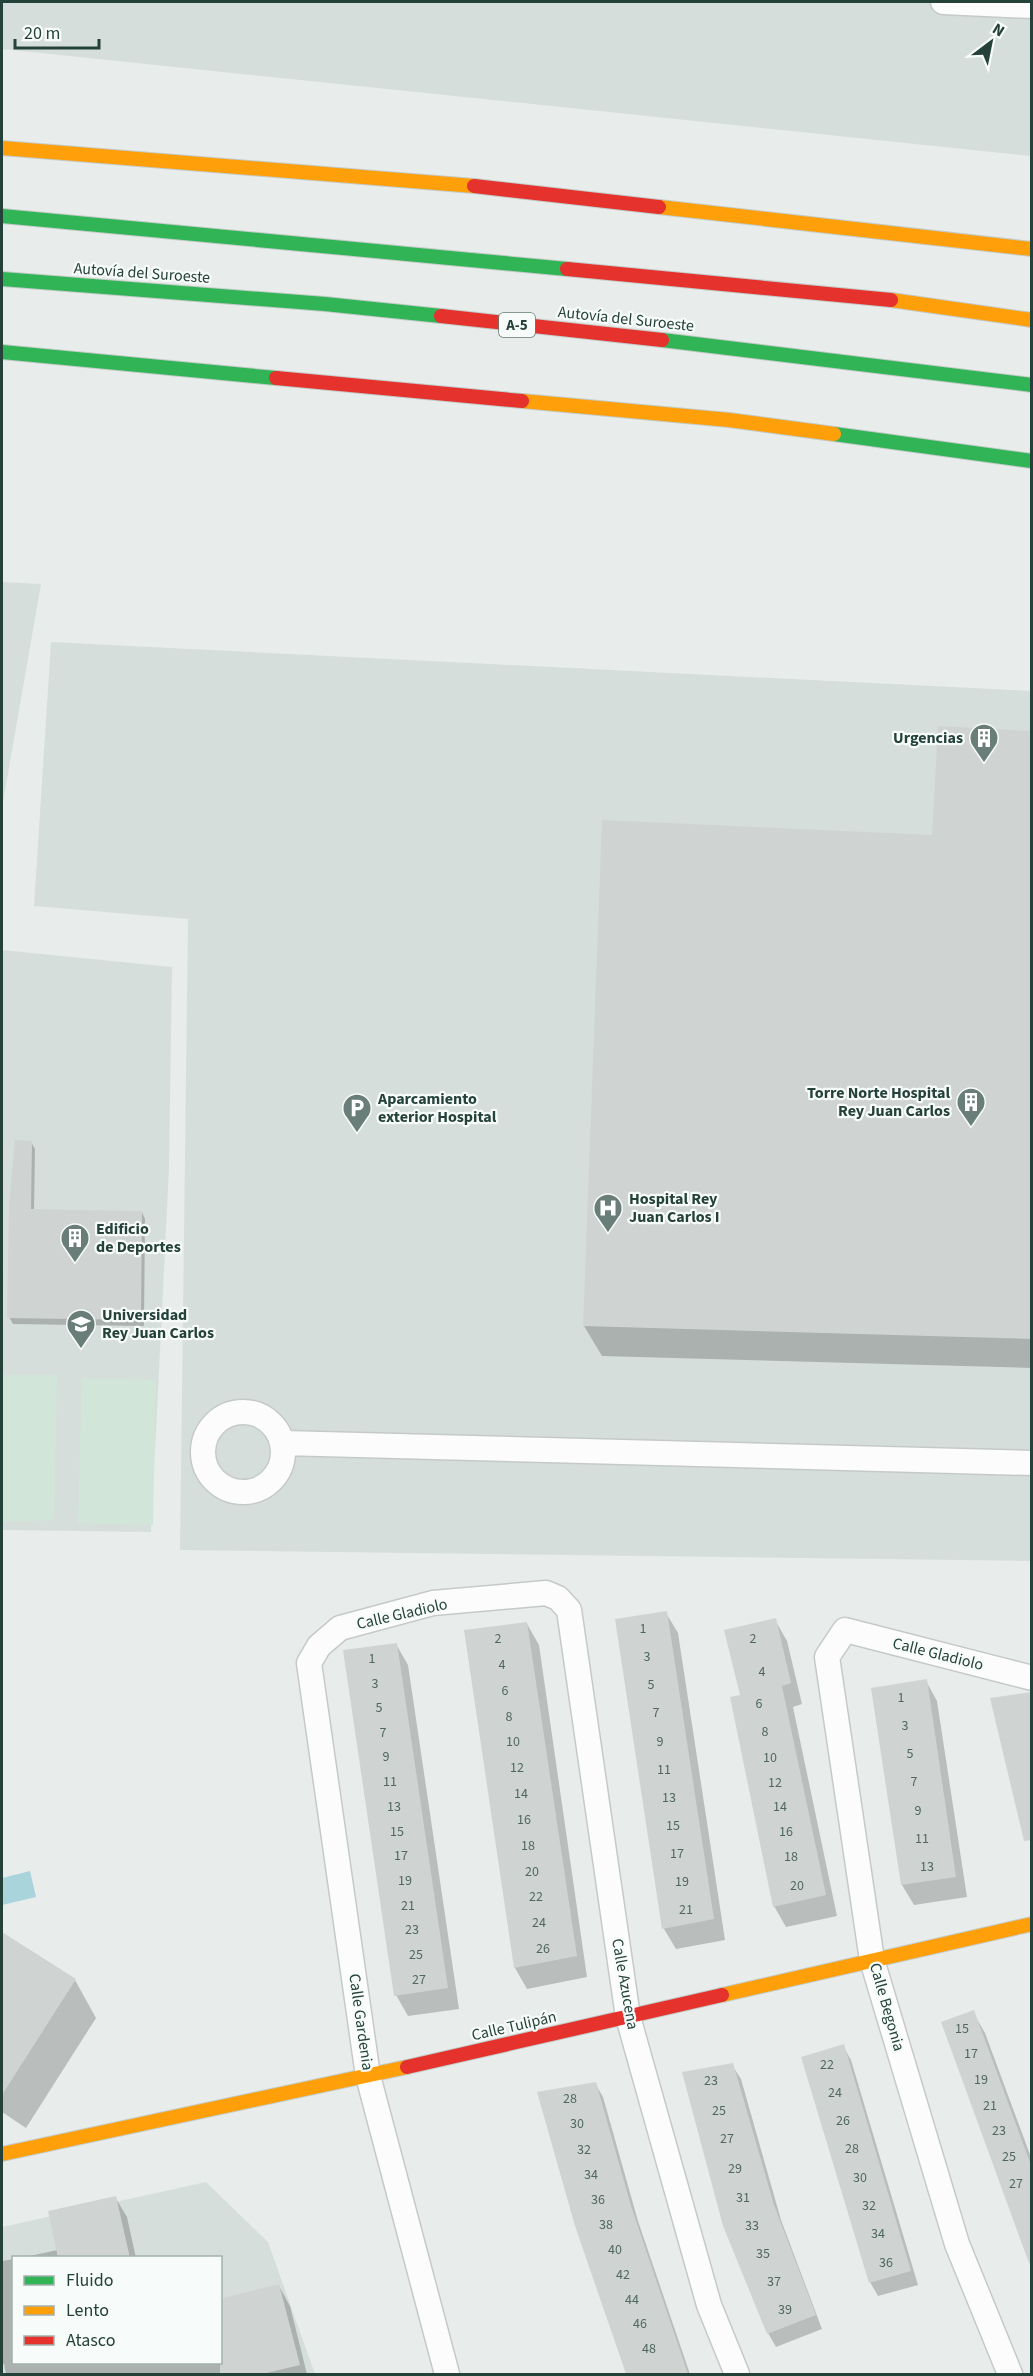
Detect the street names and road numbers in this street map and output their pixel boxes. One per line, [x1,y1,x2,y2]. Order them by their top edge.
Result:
street label: Autovía del Suroeste [73,257,211,289]
street label: Autovía del Suroeste [557,301,695,337]
road number: A-5 [499,313,535,337]
street label: Calle Gladiolo [354,1593,450,1635]
street label: Calle Gladiolo [890,1632,986,1676]
street label: Calle Azucena [606,1937,644,2031]
street label: Calle Begonia [864,1960,910,2054]
street label: Calle Gardenia [343,1972,379,2072]
street label: Calle Tulipán [469,2006,559,2046]

